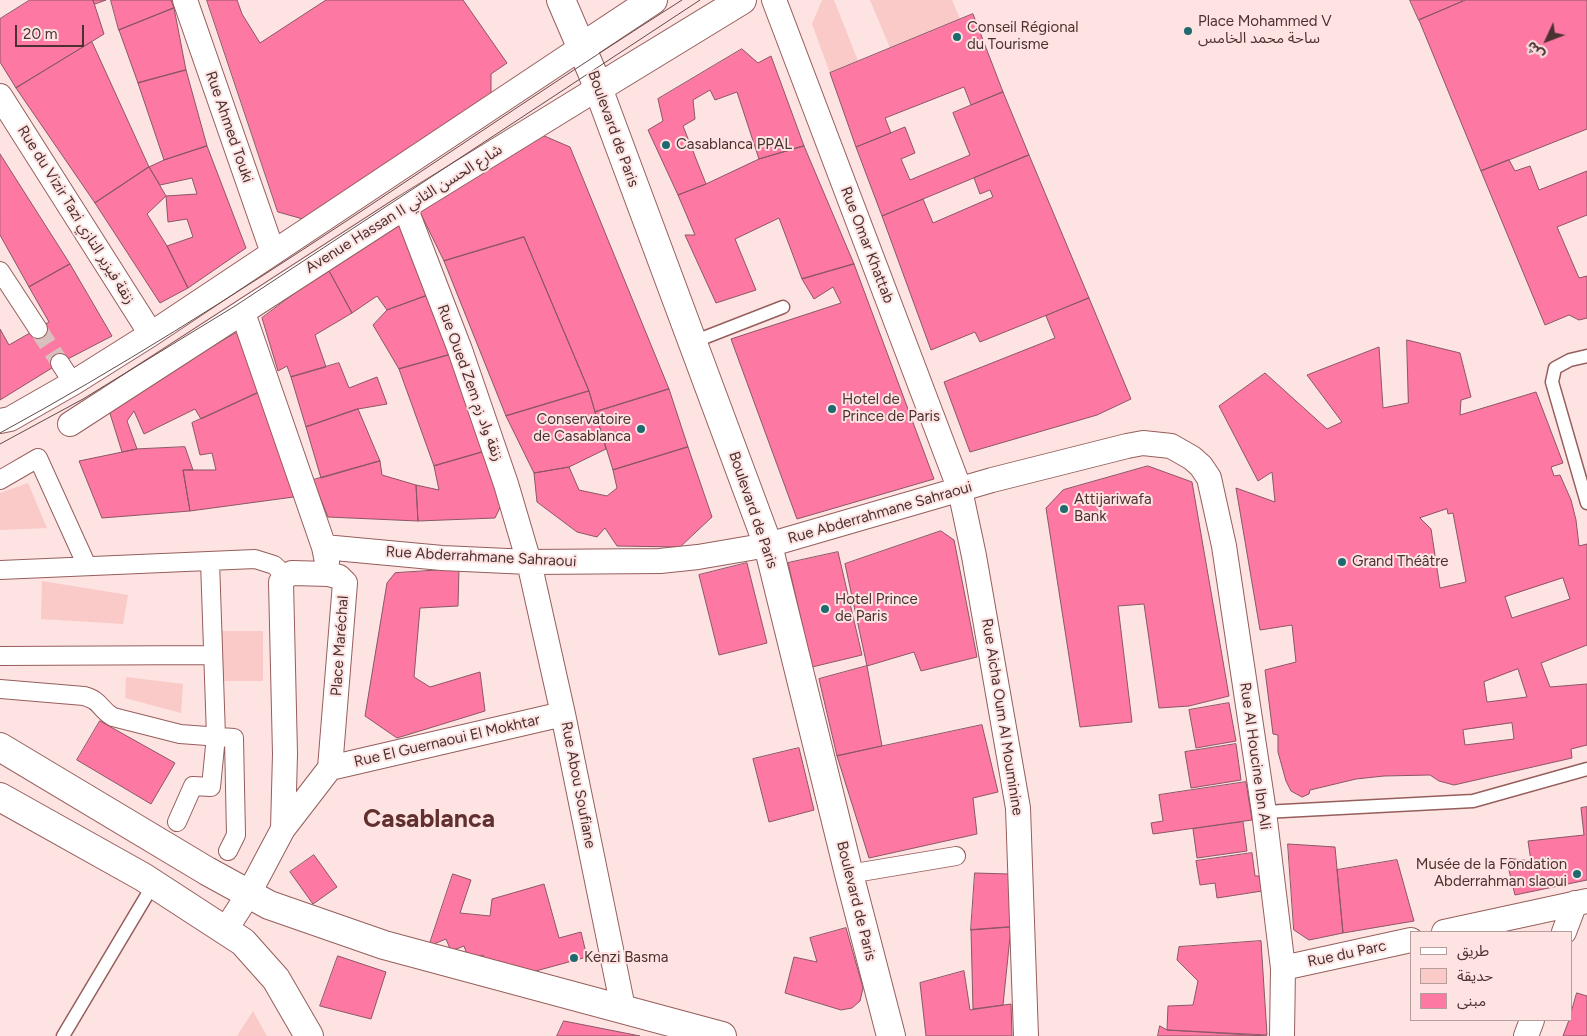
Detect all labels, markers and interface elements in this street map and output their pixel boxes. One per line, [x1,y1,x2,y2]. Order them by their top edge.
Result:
place label: Place Mohammed V ساحة محمد الخامس [1198,13,1332,48]
scale bar [18,15,86,47]
north arrow [1522,15,1572,65]
place label: Conseil Régional du Tourisme [967,19,1078,54]
text: 20 m [23,25,57,43]
marker: Place Mohammed V ساحة محمد الخامس [1182,25,1194,37]
marker: Conseil Régional du Tourisme [951,31,963,43]
text: ش [1523,38,1548,63]
street label: Boulevard de Paris [584,68,642,190]
street label: Rue Ahmed Touki [201,69,257,185]
street label: Rue du Vizir Tazi زنقة فيزير التازي [13,122,139,308]
place label: Casablanca PPAL [676,136,792,154]
marker: Casablanca PPAL [660,139,672,151]
street label: Avenue Hassan II شارع الحسن الثاني [302,141,506,277]
street label: Rue Omar Khattab [836,184,898,306]
street label: Rue Oued Zem زنقة واد زم [433,302,507,464]
place label: Hotel de Prince de Paris [842,391,940,426]
marker: Hotel de Prince de Paris [826,403,838,415]
place label: Conservatoire de Casablanca [533,411,631,446]
marker: Conservatoire de Casablanca [635,423,647,435]
street label: Boulevard de Paris [725,449,781,571]
street label: Rue Abderrahmane Sahraoui [786,478,974,548]
place label: Attijariwafa Bank [1074,491,1152,526]
marker: Attijariwafa Bank [1058,503,1070,515]
street label: Rue Abderrahmane Sahraoui [385,543,577,571]
place label: Grand Théâtre [1352,553,1448,571]
marker: Grand Théâtre [1336,556,1348,568]
place label: Hotel Prince de Paris [835,591,918,626]
street label: Place Maréchal [328,595,352,697]
marker: Hotel Prince de Paris [819,603,831,615]
street label: Rue Aicha Oum Al Mouminine [978,617,1026,817]
street label: Rue Al Houcine Ibn Ali [1236,681,1274,831]
street label: Rue El Guernaoui El Mokhtar [352,711,542,771]
street label: Rue Abou Soufiane [557,720,599,850]
district label: Casablanca [363,805,495,835]
street label: Boulevard de Paris [832,839,880,963]
place label: Musée de la Fondation Abderrahman slaoui [1416,856,1567,891]
marker: Musée de la Fondation Abderrahman slaoui [1571,868,1583,880]
legend [1410,931,1572,1021]
street label: Rue du Parc [1306,937,1388,971]
text: طريق [1457,942,1489,960]
place label: Kenzi Basma [584,949,668,967]
marker: Kenzi Basma [568,952,580,964]
text: حديقة [1457,967,1493,985]
text: مبنى [1457,992,1486,1010]

